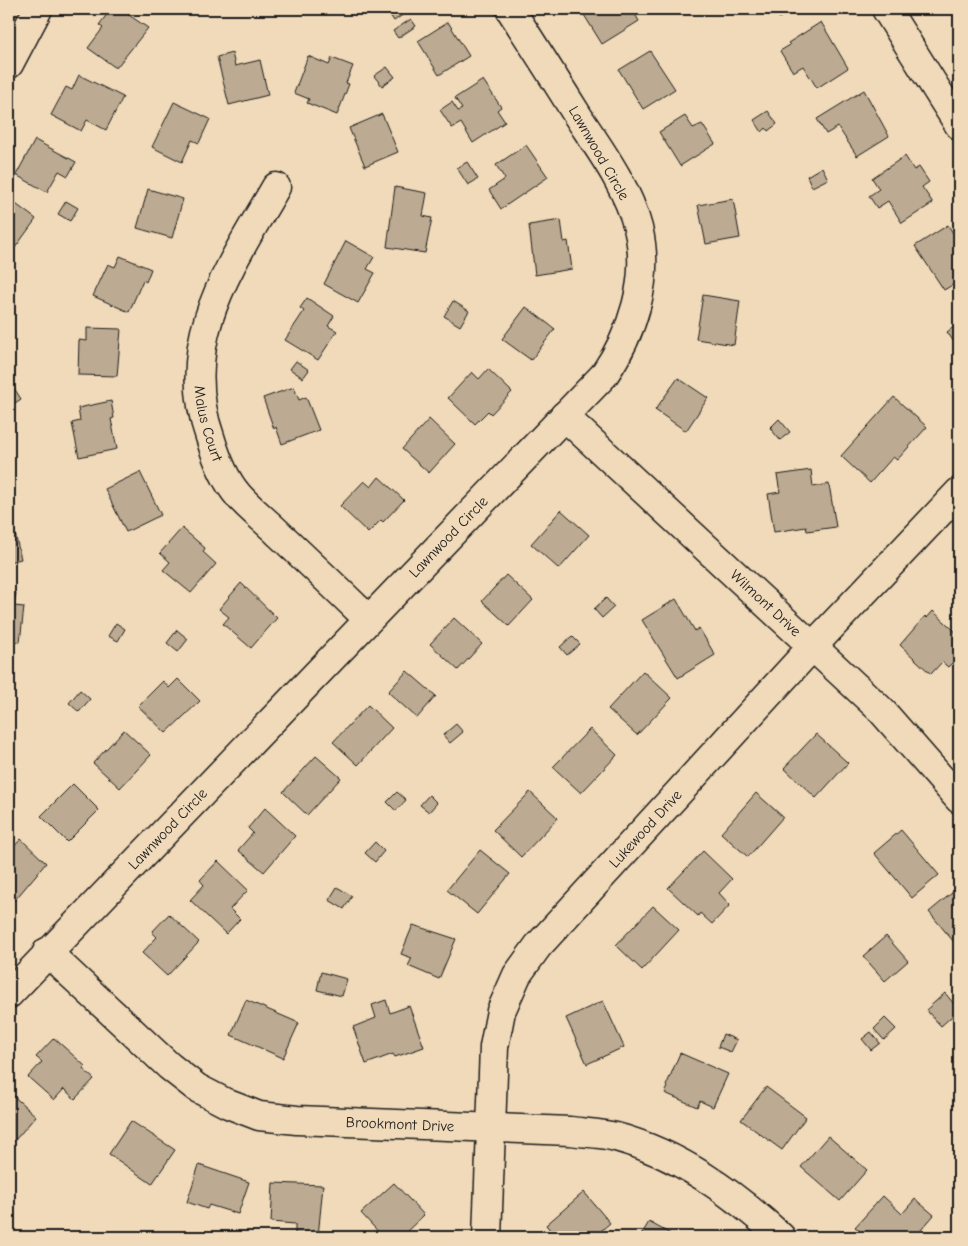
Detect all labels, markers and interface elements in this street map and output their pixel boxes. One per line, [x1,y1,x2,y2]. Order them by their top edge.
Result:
street label: Lawnwood Circle [565,103,634,204]
street label: Malus Court [190,385,227,465]
street label: Lawnwood Circle [405,492,492,581]
street label: Wilmont Drive [727,566,805,641]
street label: Lawnwood Circle [124,784,211,873]
street label: Lukewood Drive [605,786,686,871]
street label: Brookmont Drive [345,1113,455,1135]

